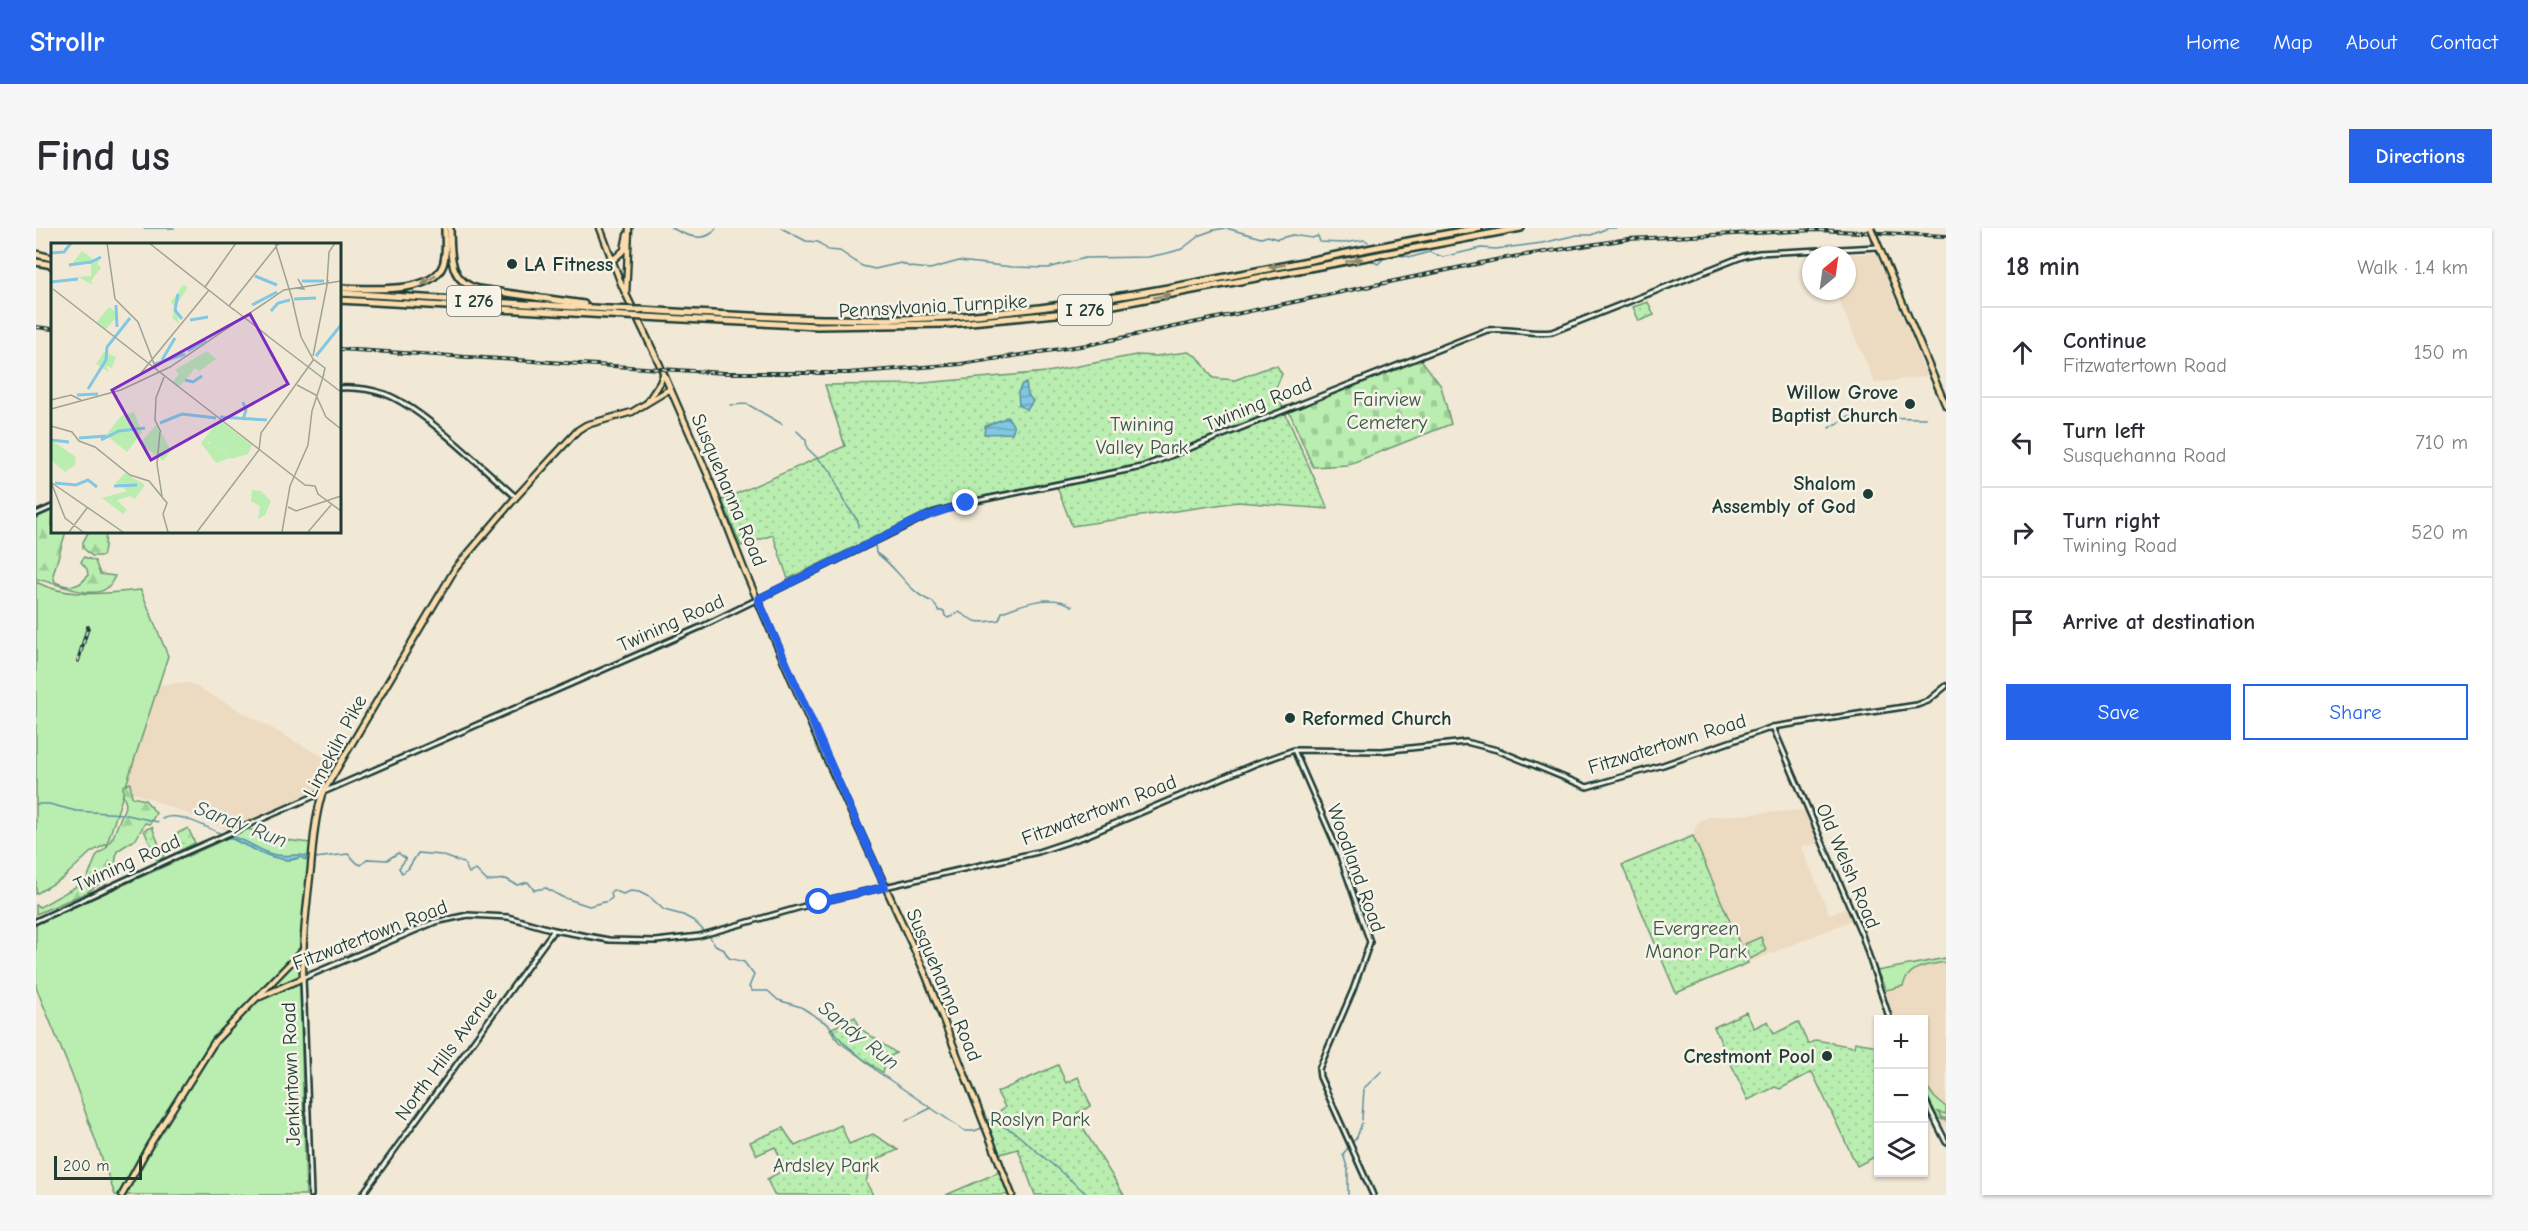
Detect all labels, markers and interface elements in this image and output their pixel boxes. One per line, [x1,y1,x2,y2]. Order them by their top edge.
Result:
text: Strollr [30,26,104,58]
text: Home [2186,30,2240,54]
text: Map [2273,30,2313,54]
text: About [2346,30,2397,54]
text: Contact [2430,30,2498,54]
button: Directions [2349,129,2492,183]
text: Find us [36,132,170,181]
inset map [51,243,340,532]
north arrow [1802,246,1856,300]
text: 18 min [2006,252,2080,282]
place label: LA Fitness [524,253,613,276]
one-way arrow [1344,255,1363,264]
text: Walk · 1.4 km [2357,256,2468,279]
marker: LA Fitness [505,257,519,271]
one-way arrow [1267,262,1286,271]
one-way arrow [421,274,437,286]
road number: I 276 [447,286,501,316]
street label: Pennsylvania Turnpike [838,290,1028,322]
one-way arrow [1152,291,1171,300]
road number: I 276 [1058,295,1112,325]
text: Continue [2063,328,2146,354]
icon: ahead [2006,336,2039,369]
text: 150 m [2414,341,2468,364]
text: Fitzwatertown Road [2063,354,2227,377]
street label: Twining Road [1201,372,1315,436]
place label: Willow Grove Baptist Church [1771,381,1898,427]
park label: Fairview Cemetery [1347,388,1428,434]
marker: Willow Grove Baptist Church [1903,397,1917,411]
street label: Susquehanna Road [686,410,772,570]
park label: Twining Valley Park [1096,413,1189,459]
text: Turn left [2063,418,2145,444]
icon: left [2006,426,2039,459]
text: 710 m [2415,431,2468,454]
text: Susquehanna Road [2063,444,2226,467]
place label: Shalom Assembly of God [1712,472,1856,518]
marker: Shalom Assembly of God [1861,487,1875,501]
route end [952,489,978,515]
text: Turn right [2063,508,2160,534]
icon: right [2006,516,2039,549]
text: 520 m [2411,521,2468,544]
text: Twining Road [2063,534,2177,557]
street label: Twining Road [614,589,728,657]
icon: arrive [2006,606,2039,639]
text: Arrive at destination [2063,609,2255,635]
button: Save [2006,684,2231,740]
button: Share [2243,684,2468,740]
street label: Limekiln Pike [298,691,372,801]
place label: Reformed Church [1302,707,1452,730]
street label: Fitzwatertown Road [1585,709,1749,779]
marker: Reformed Church [1283,711,1297,725]
street label: Fitzwatertown Road [1018,770,1180,850]
water label: Sandy Run [192,795,290,853]
street label: Old Welsh Road [1811,800,1885,932]
street label: Woodland Road [1322,801,1390,935]
street label: Twining Road [70,829,184,897]
route start [805,888,831,914]
street label: Fitzwatertown Road [289,895,451,975]
street label: Susquehanna Road [901,905,987,1065]
park label: Evergreen Manor Park [1645,917,1747,963]
street label: North Hills Avenue [390,983,502,1125]
water label: Sandy Run [814,995,904,1075]
street label: Jenkintown Road [277,1002,305,1146]
map controls [1874,1015,1928,1177]
button: + [1874,1015,1928,1069]
place label: Crestmont Pool [1683,1045,1815,1068]
marker: Crestmont Pool [1820,1049,1834,1063]
button: − [1874,1069,1928,1123]
park label: Roslyn Park [990,1108,1090,1131]
button: layers [1874,1123,1928,1177]
scale bar [54,1153,142,1180]
park label: Ardsley Park [773,1154,879,1177]
text: 200 m [63,1157,109,1175]

